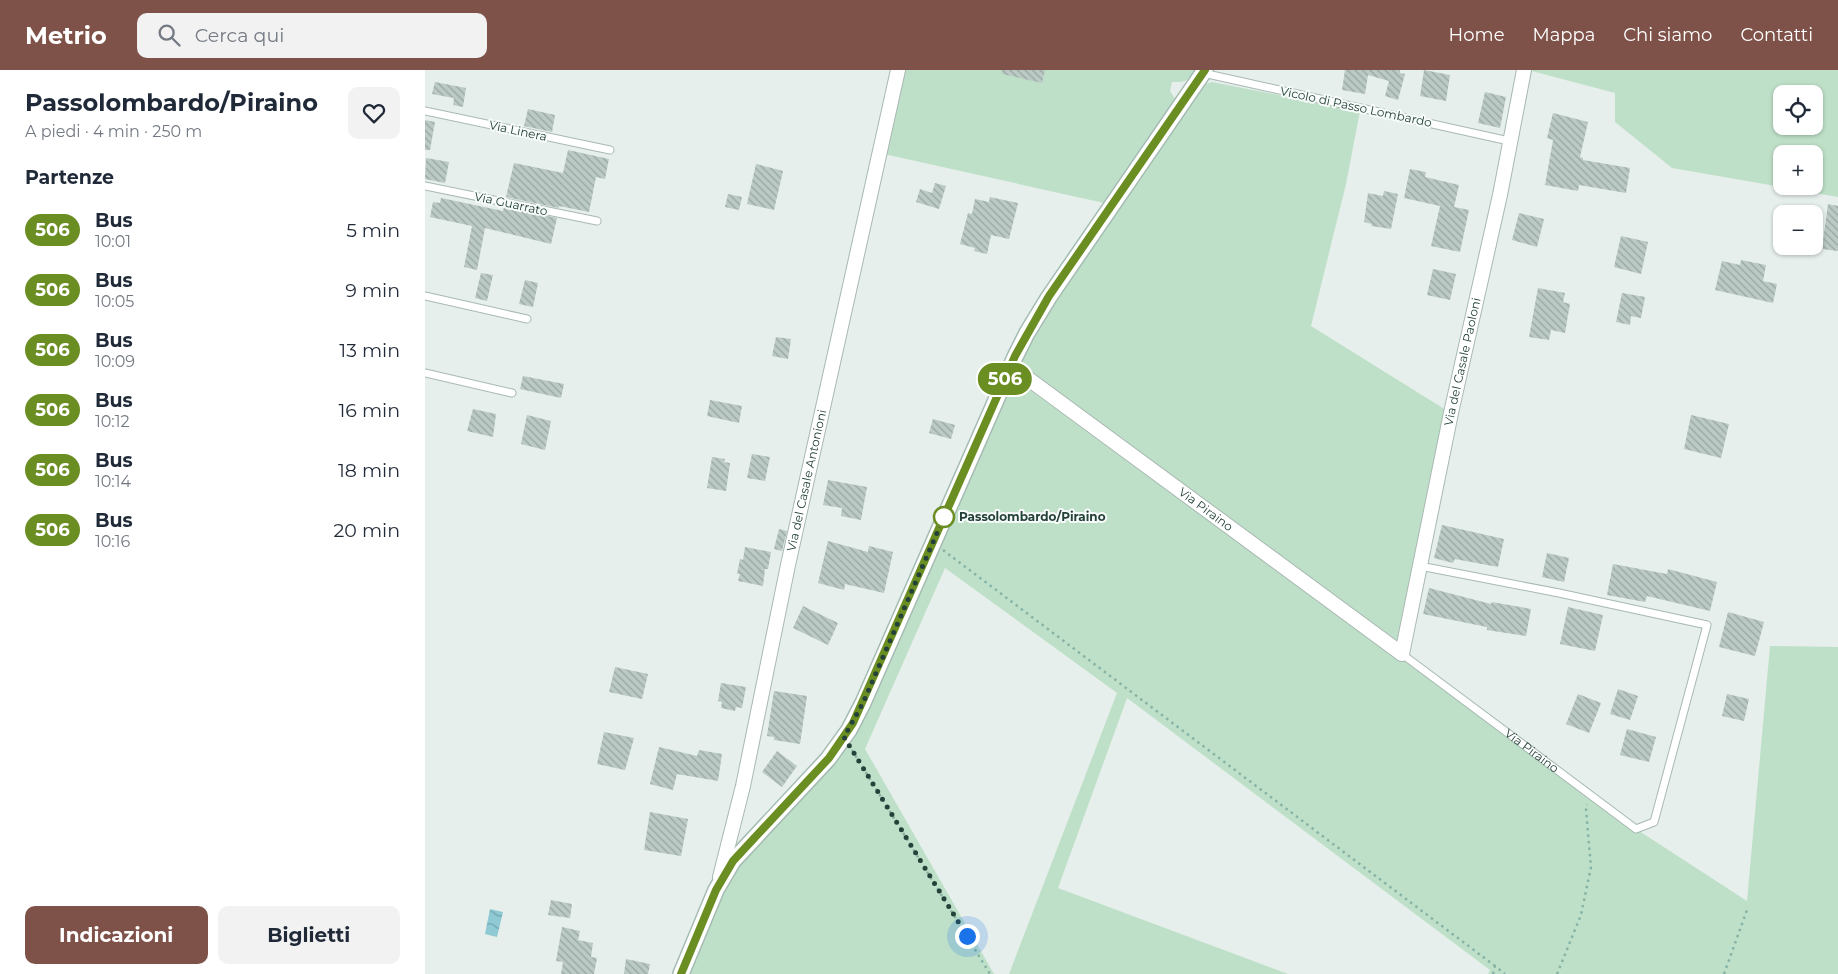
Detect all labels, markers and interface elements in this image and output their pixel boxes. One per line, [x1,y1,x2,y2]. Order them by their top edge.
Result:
search box [137,13,487,58]
text: Metrio [25,21,107,50]
icon: search [155,21,183,49]
text: Cerca qui [195,24,284,47]
text: Home [1449,24,1505,46]
text: Mappa [1533,24,1595,46]
text: Chi siamo [1623,24,1712,46]
text: Contatti [1740,24,1813,46]
street label: Vicolo di Passo Lombardo [1279,83,1433,130]
map controls [1773,85,1823,255]
button: locate [1773,85,1823,135]
button: heart [348,87,400,139]
text: Passolombardo/Piraino [25,88,318,117]
street label: Via Linera [488,117,548,144]
text: A piedi · 4 min · 250 m [25,122,202,141]
button: + [1773,145,1823,195]
text: Partenze [25,166,114,189]
street label: Via Guarrato [473,188,549,219]
button: − [1773,205,1823,255]
text: Bus [95,209,133,232]
text: 506 [35,219,70,241]
text: 5 min [346,219,400,242]
text: 10:01 [95,232,131,251]
text: Bus [95,269,133,292]
text: 506 [35,279,70,301]
text: 9 min [345,279,400,302]
text: 10:05 [95,292,134,311]
street label: Via del Casale Paoloni [1441,296,1484,427]
text: Bus [95,329,133,352]
text: 506 [35,339,70,361]
text: 13 min [339,339,400,362]
text: 10:09 [95,352,135,371]
line badge: 506 [976,363,1034,395]
text: 506 [988,368,1022,390]
text: Bus [95,389,133,412]
text: 506 [35,399,70,421]
text: 16 min [338,399,400,422]
street label: Via del Casale Antonioni [783,408,829,553]
text: 10:12 [95,412,130,431]
text: Bus [95,449,133,472]
text: 506 [35,459,70,481]
text: 18 min [338,459,400,482]
text: 10:14 [95,472,131,491]
street label: Via Piraino [1176,484,1236,534]
marker: Passolombardo/Piraino [933,506,955,528]
text: Bus [95,509,133,532]
place label: Passolombardo/Piraino [959,509,1106,524]
text: 506 [35,519,70,541]
text: 20 min [334,519,400,542]
text: 10:16 [95,532,130,551]
street label: Via Piraino [1502,726,1562,776]
button: Indicazioni [25,906,208,964]
button: Biglietti [218,906,400,964]
your location [955,924,980,949]

